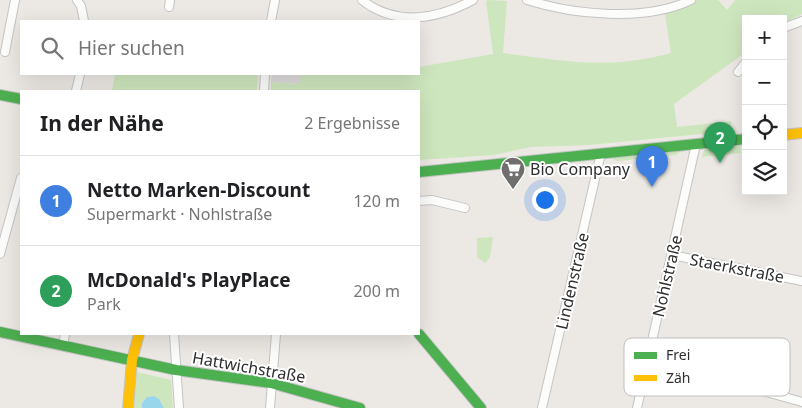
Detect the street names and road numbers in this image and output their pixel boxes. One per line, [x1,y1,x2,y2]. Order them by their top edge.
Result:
street label: Lindenstraße [550,230,594,332]
street label: Nohlstraße [647,233,687,319]
street label: Staerkstraße [688,248,786,288]
street label: Hattwichstraße [191,346,307,388]

